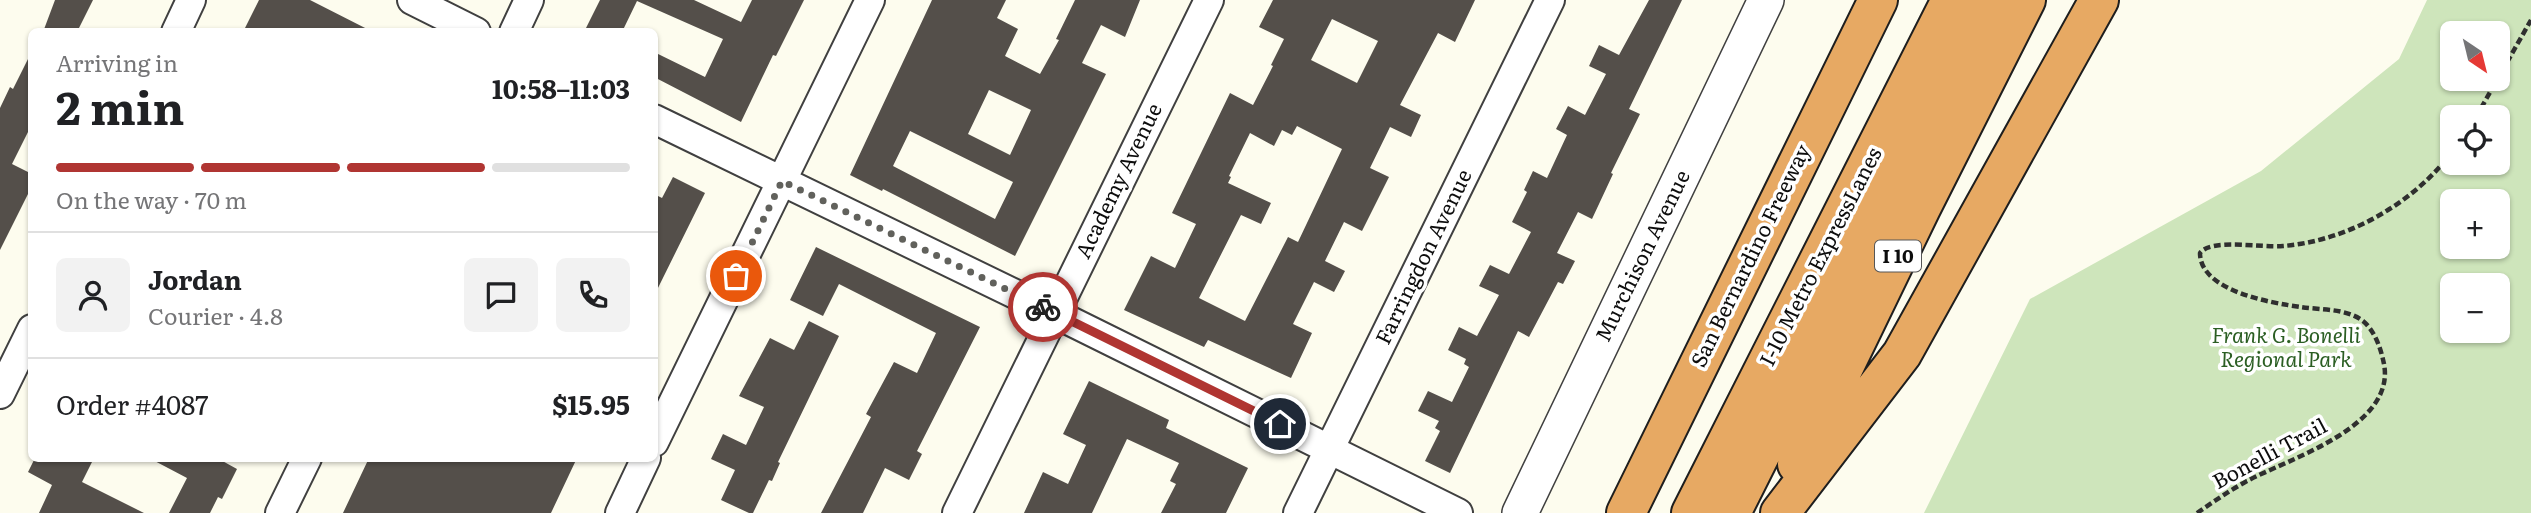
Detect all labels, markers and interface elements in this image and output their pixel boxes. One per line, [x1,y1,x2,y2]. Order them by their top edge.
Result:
north arrow [2440,21,2510,91]
map controls [2440,21,2510,343]
text: Arriving in [56,45,178,79]
text: 10:58–11:03 [492,68,630,107]
text: 2 min [56,71,185,139]
street label: Academy Avenue [1066,97,1168,263]
button: locate [2440,105,2510,175]
street label: San Bernardino Freeway [1681,137,1817,372]
street label: I-10 Metro ExpressLanes [1750,141,1888,371]
street label: Farringdon Avenue [1366,163,1478,349]
street label: Murchison Avenue [1586,164,1696,346]
text: On the way · 70 m [56,182,247,216]
button: + [2440,189,2510,259]
road number: I 10 [1875,240,1921,272]
pin [706,246,766,306]
icon: bag [717,257,755,295]
button: person [56,258,130,332]
button: chat [464,258,538,332]
button: phone [556,258,630,332]
text: Jordan [148,259,242,298]
courier [1008,272,1078,342]
button: − [2440,273,2510,343]
icon: bike [1024,288,1062,326]
text: Courier · 4.8 [148,298,283,332]
park label: Frank G. Bonelli Regional Park [2212,318,2361,373]
text: Order #4087 [56,384,208,423]
text: $15.95 [552,384,630,423]
pin [1250,394,1310,454]
icon: home [1261,405,1299,443]
street label: Bonelli Trail [2206,409,2332,495]

